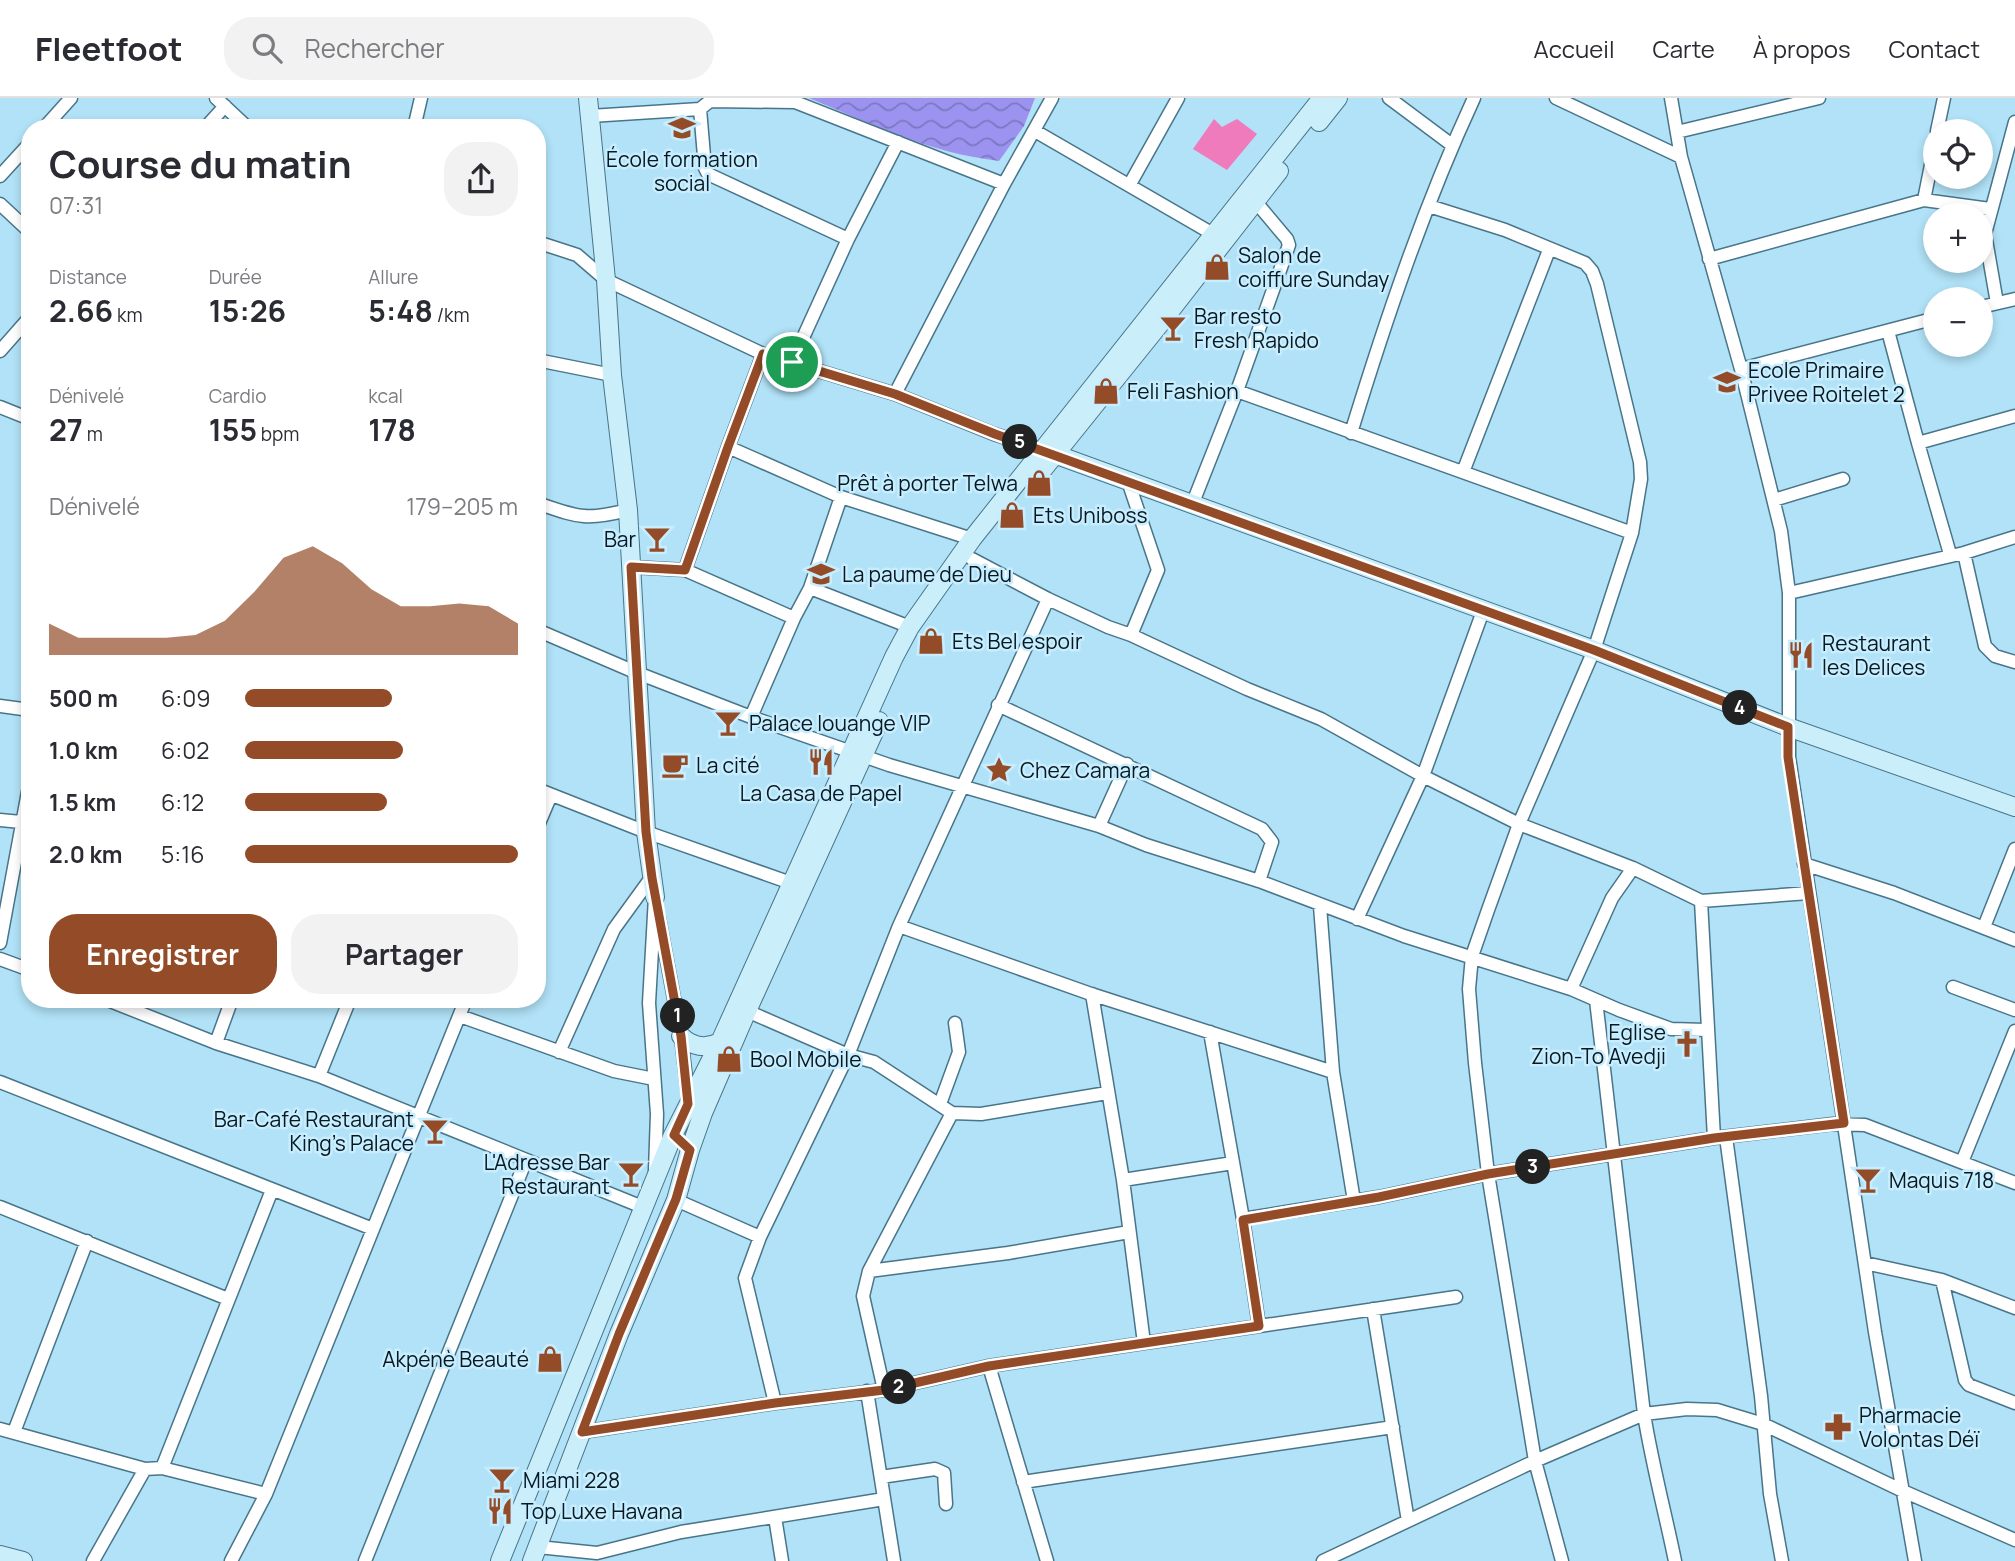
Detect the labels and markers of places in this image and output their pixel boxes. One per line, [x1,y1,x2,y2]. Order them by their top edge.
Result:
school or university icon: École formation social [667,113,697,143]
place label: École formation social [606,145,758,197]
place label: Salon de coiffure Sunday [1238,241,1389,293]
shop icon: Salon de coiffure Sunday [1202,252,1232,282]
place label: Bar resto Fresh Rapido [1194,302,1319,354]
bar icon: Bar resto Fresh Rapido [1158,313,1188,343]
pin [762,332,822,392]
place label: Ecole Primaire Privee Roitelet 2 [1748,356,1905,408]
school or university icon: Ecole Primaire Privee Roitelet 2 [1712,367,1742,397]
shop icon: Feli Fashion [1091,376,1121,406]
place label: Feli Fashion [1127,377,1239,405]
pin: 5 [1002,424,1038,460]
shop icon: Prêt à porter Telwa [1024,468,1054,498]
place label: Prêt à porter Telwa [837,469,1018,497]
shop icon: Ets Uniboss [997,500,1027,530]
place label: Ets Uniboss [1033,501,1148,529]
bar icon: Bar [642,524,672,554]
place label: Bar [604,525,636,553]
school or university icon: La paume de Dieu [806,559,836,589]
place label: La paume de Dieu [842,560,1012,588]
shop icon: Ets Bel espoir [916,626,946,656]
place label: Ets Bel espoir [952,627,1083,655]
place label: Restaurant les Delices [1822,629,1931,681]
restaurant icon: Restaurant les Delices [1786,640,1816,670]
pin: 4 [1722,690,1758,726]
bar icon: Palace louange VIP [713,708,743,738]
place label: Palace louange VIP [749,709,931,737]
restaurant icon: La Casa de Papel [806,747,836,777]
cafe icon: La cité [660,750,690,780]
place label: La cité [696,751,759,779]
place icon: Chez Camara [984,755,1014,785]
place label: Chez Camara [1020,756,1150,784]
place label: La Casa de Papel [740,779,902,807]
pin: 1 [660,998,696,1034]
place label: Eglise Zion-To Avedji [1531,1018,1666,1070]
church icon: Eglise Zion-To Avedji [1672,1029,1702,1059]
shop icon: Bool Mobile [714,1044,744,1074]
place label: Bool Mobile [750,1045,861,1073]
place label: Bar-Café Restaurant King's Palace [214,1105,414,1157]
bar icon: Bar-Café Restaurant King's Palace [420,1116,450,1146]
place label: L'Adresse Bar Restaurant [484,1148,610,1200]
pin: 3 [1516,1150,1550,1184]
bar icon: L'Adresse Bar Restaurant [616,1159,646,1189]
bar icon: Maquis 718 [1853,1165,1883,1195]
place label: Maquis 718 [1889,1166,1994,1194]
shop icon: Akpénè Beauté [535,1344,565,1374]
place label: Akpénè Beauté [382,1345,529,1373]
pin: 2 [881,1370,916,1404]
place label: Pharmacie Volontas Déï [1859,1401,1980,1453]
pharmacy icon: Pharmacie Volontas Déï [1823,1412,1853,1442]
bar icon: Miami 228 [487,1465,517,1495]
place label: Miami 228 [523,1466,620,1494]
restaurant icon: Top Luxe Havana [485,1496,515,1526]
place label: Top Luxe Havana [521,1497,683,1525]

